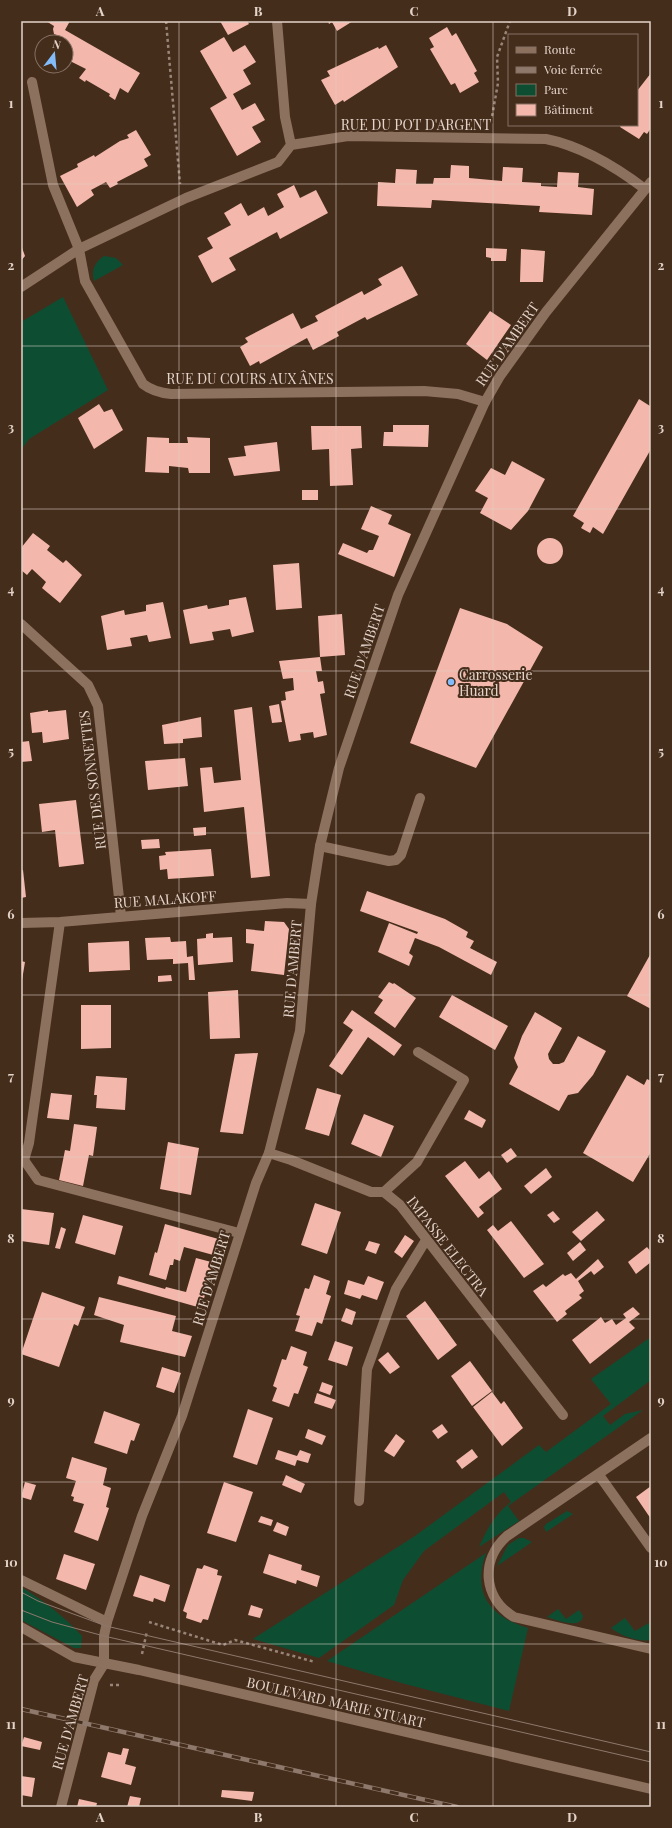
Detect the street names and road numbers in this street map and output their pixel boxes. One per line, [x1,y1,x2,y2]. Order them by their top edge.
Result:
street label: RUE DU POT D'ARGENT [341,115,492,134]
street label: RUE D'AMBERT [471,298,543,390]
street label: RUE DU COURS AUX ÂNES [166,369,334,388]
street label: RUE D'AMBERT [339,601,389,700]
street label: RUE DES SONNETTES [74,710,110,850]
street label: RUE MALAKOFF [113,886,217,912]
street label: RUE D'AMBERT [278,919,306,1019]
street label: IMPASSE ELECTRA [403,1192,493,1300]
street label: RUE D'AMBERT [188,1228,235,1328]
street label: RUE D'AMBERT [47,1672,93,1772]
street label: BOULEVARD MARIE STUART [245,1672,427,1732]

